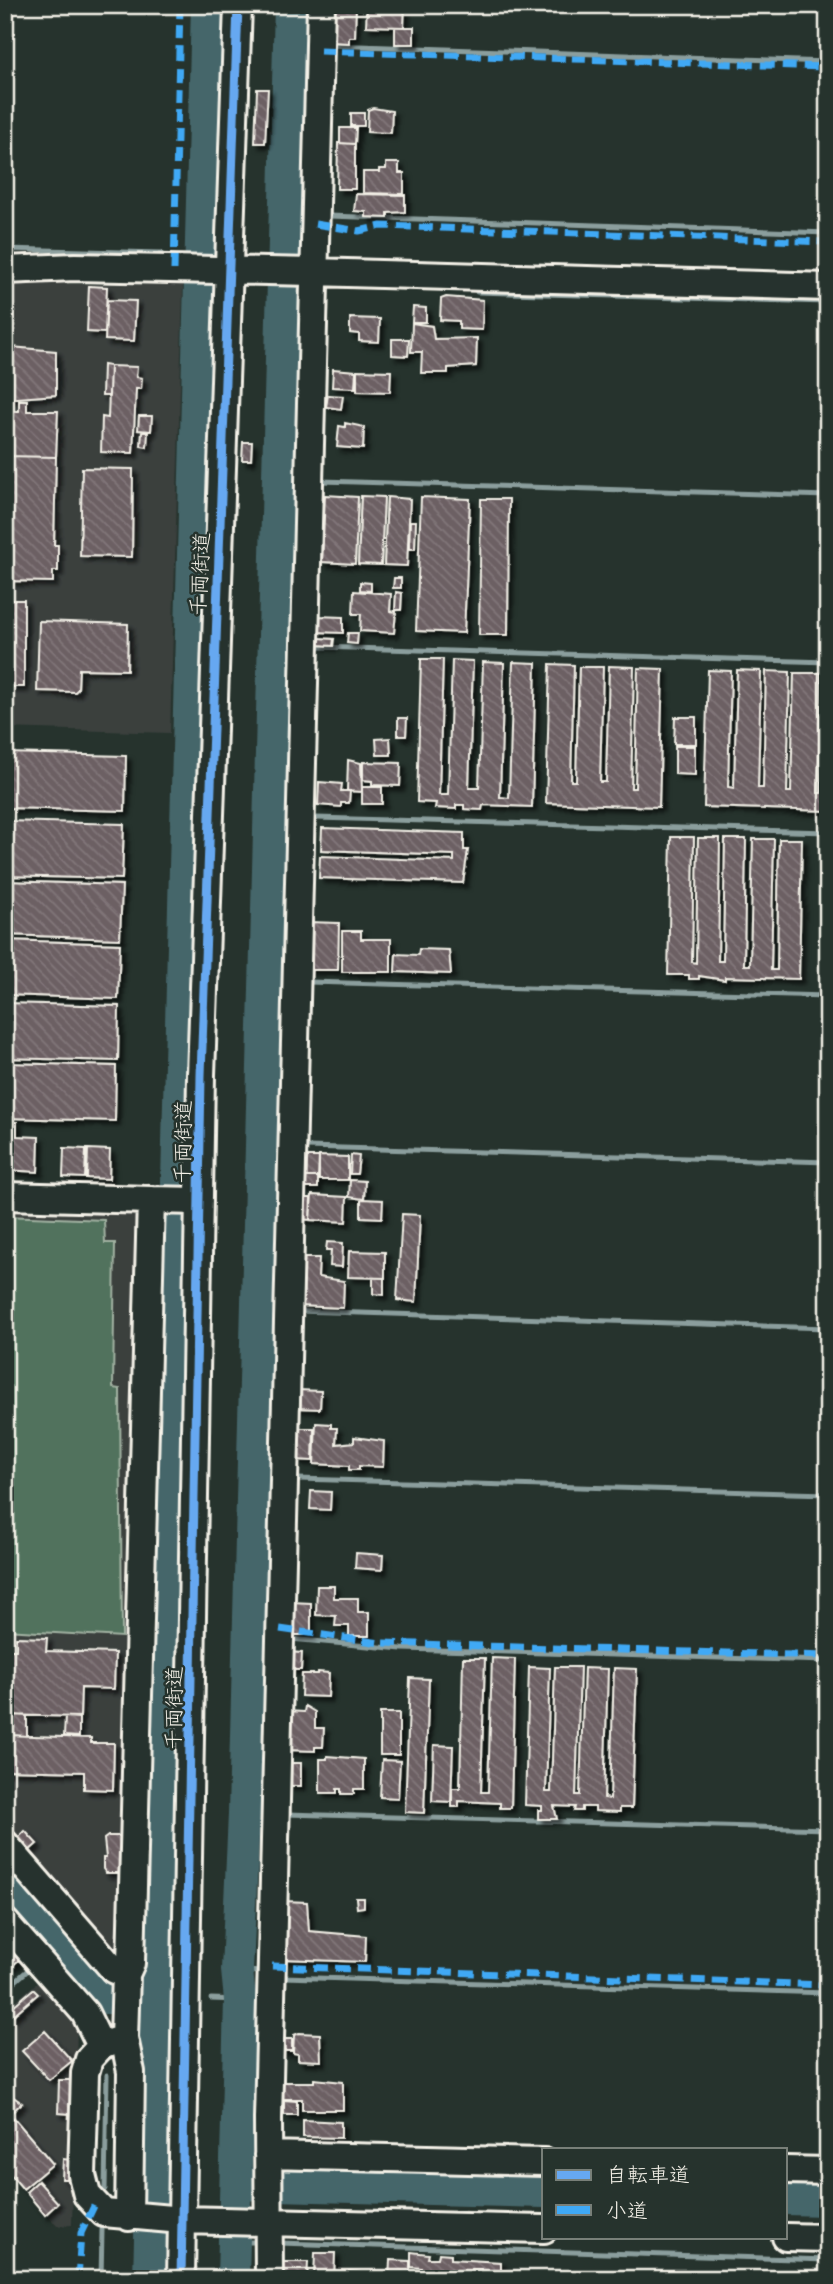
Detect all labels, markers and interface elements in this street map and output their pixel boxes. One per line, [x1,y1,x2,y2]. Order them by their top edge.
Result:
street label: 千両街道 [186,531,214,617]
street label: 千両街道 [170,1100,196,1184]
street label: 千両街道 [161,1666,187,1750]
legend [542,2148,788,2238]
text: 自転車道 [606,2163,690,2187]
text: 小道 [606,2199,648,2223]

